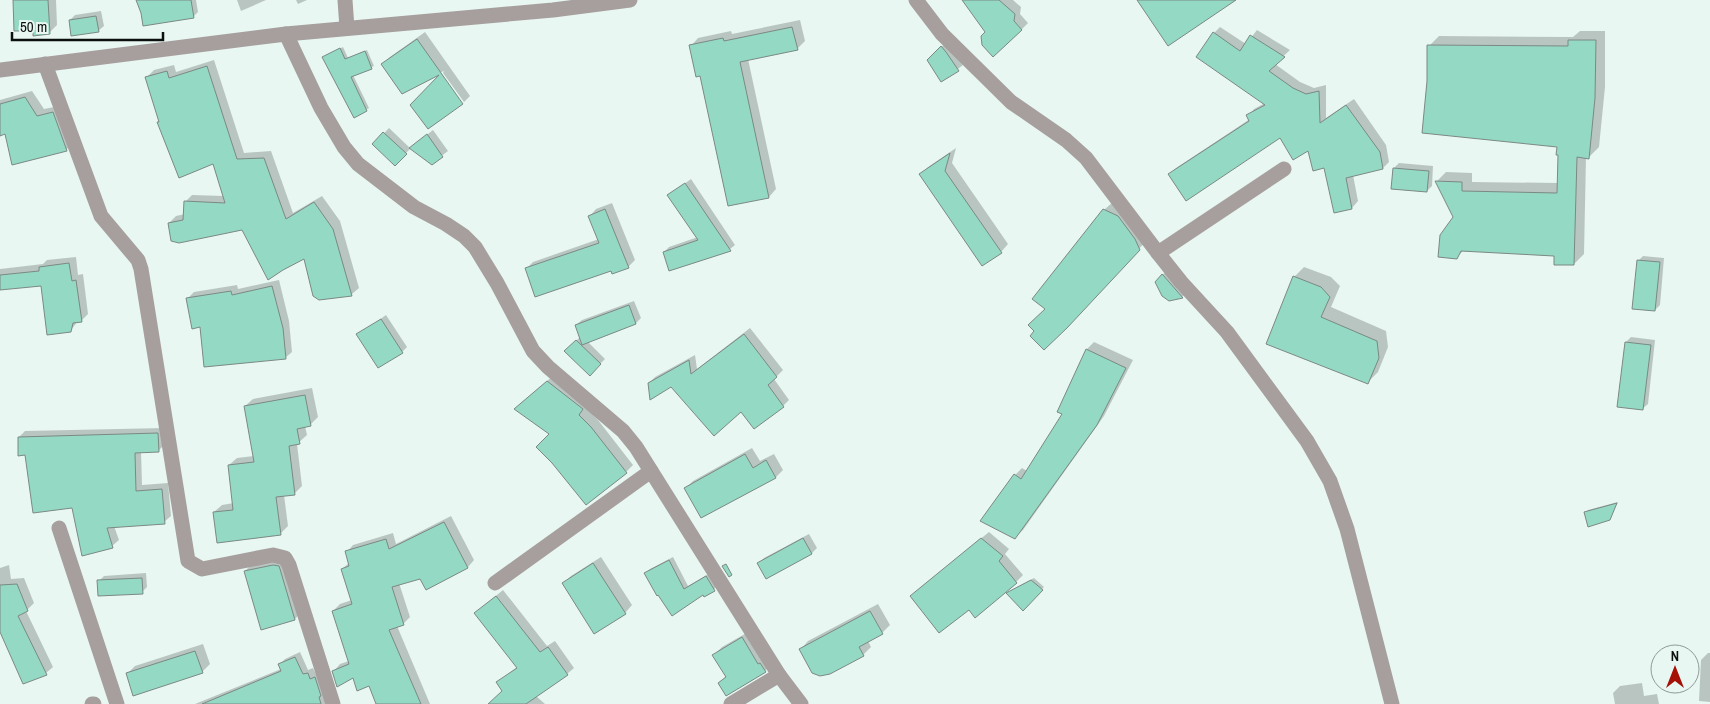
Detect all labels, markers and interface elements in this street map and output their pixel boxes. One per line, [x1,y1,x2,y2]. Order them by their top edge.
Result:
scale bar [12,10,164,42]
text: 50 m [20,16,47,37]
north arrow [1650,644,1700,694]
text: N [1671,647,1679,665]

